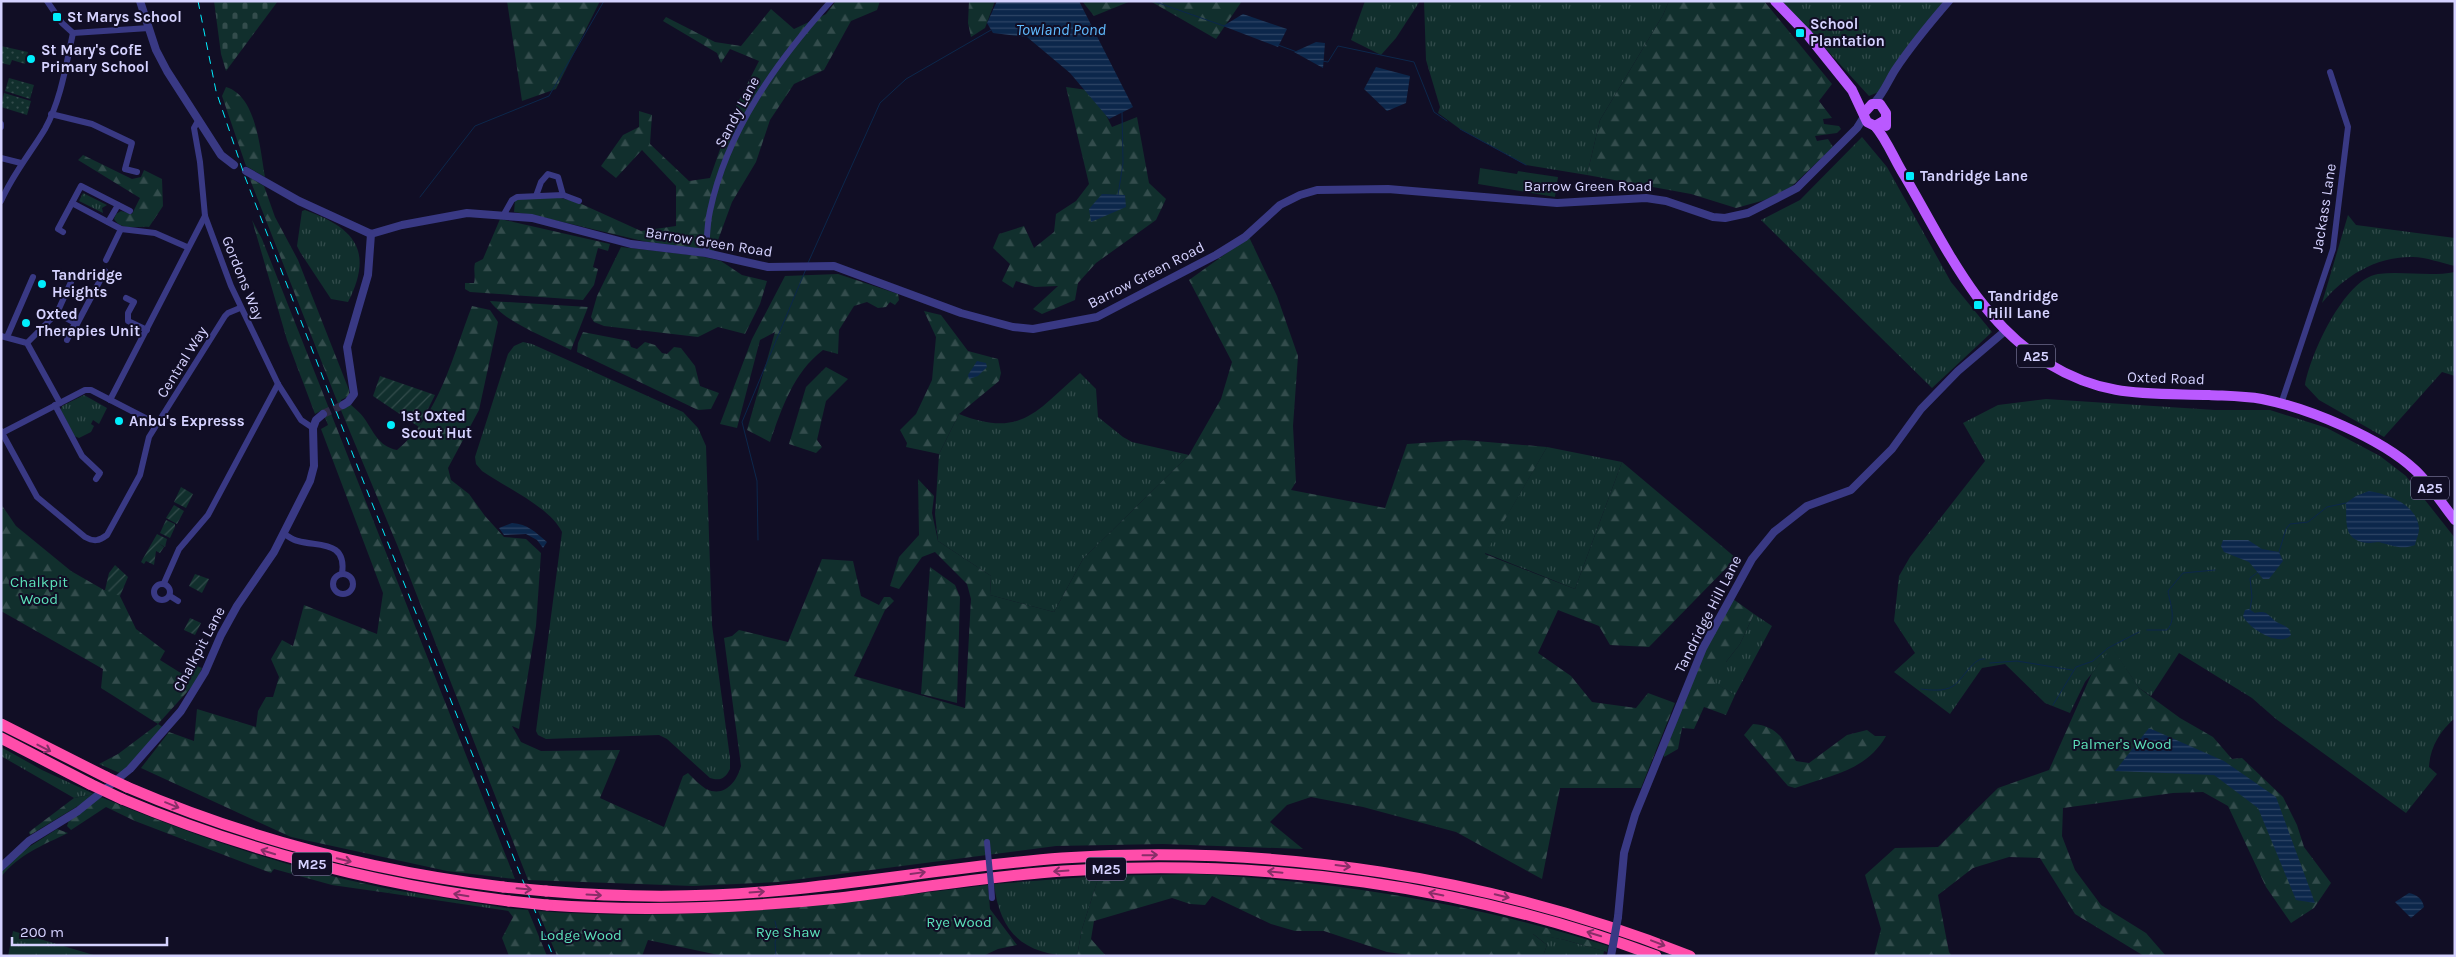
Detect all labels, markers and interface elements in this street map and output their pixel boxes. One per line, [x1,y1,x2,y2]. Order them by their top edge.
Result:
place label: St Marys School [67,8,182,26]
marker: St Marys School [51,11,63,23]
place label: School Plantation [1810,15,1885,50]
water label: Towland Pond [1016,20,1107,39]
marker: School Plantation [1794,27,1806,39]
place label: St Mary's CofE Primary School [41,41,149,76]
marker: St Mary's CofE Primary School [25,53,37,65]
street label: Sandy Lane [711,73,763,151]
street label: Jackass Lane [2308,162,2340,254]
place label: Tandridge Lane [1920,167,2028,185]
marker: Tandridge Lane [1904,170,1916,182]
street label: Barrow Green Road [1524,177,1652,195]
street label: Barrow Green Road [644,223,774,261]
street label: Gordons Way [218,233,268,323]
street label: Barrow Green Road [1085,238,1207,312]
place label: Tandridge Heights [52,266,123,301]
marker: Tandridge Heights [36,278,48,290]
place label: Tandridge Hill Lane [1988,287,2059,322]
marker: Tandridge Hill Lane [1972,299,1984,311]
place label: Oxted Therapies Unit [36,305,140,340]
marker: Oxted Therapies Unit [20,317,32,329]
street label: Central Way [153,323,211,401]
road number: A25 [2017,344,2055,368]
street label: Oxted Road [2127,368,2205,388]
place label: 1st Oxted Scout Hut [401,407,472,442]
place label: Anbu's Expresss [129,412,245,430]
marker: Anbu's Expresss [113,415,125,427]
marker: 1st Oxted Scout Hut [385,419,397,431]
road number: A25 [2411,476,2449,499]
street label: Tandridge Hill Lane [1671,552,1745,676]
park label: Chalkpit Wood [10,573,68,608]
street label: Chalkpit Lane [169,603,229,695]
park label: Palmer's Wood [2072,735,2172,753]
one-way arrow [36,744,51,753]
one-way arrow [164,801,179,811]
one-way arrow [261,846,277,856]
one-way arrow [1142,850,1158,860]
road number: M25 [292,852,332,876]
one-way arrow [335,856,351,865]
road number: M25 [1086,858,1126,881]
one-way arrow [1334,861,1350,871]
one-way arrow [1053,866,1069,876]
one-way arrow [1268,867,1284,876]
one-way arrow [910,868,926,878]
one-way arrow [516,885,532,894]
one-way arrow [749,888,765,897]
one-way arrow [1429,889,1445,898]
one-way arrow [453,890,469,900]
one-way arrow [586,890,602,899]
one-way arrow [1494,892,1510,901]
park label: Rye Wood [926,913,992,931]
scale bar [12,914,168,946]
text: 200 m [20,923,64,941]
park label: Rye Shaw [756,923,820,941]
park label: Lodge Wood [540,926,622,944]
one-way arrow [1586,929,1602,939]
one-way arrow [1649,939,1665,948]

